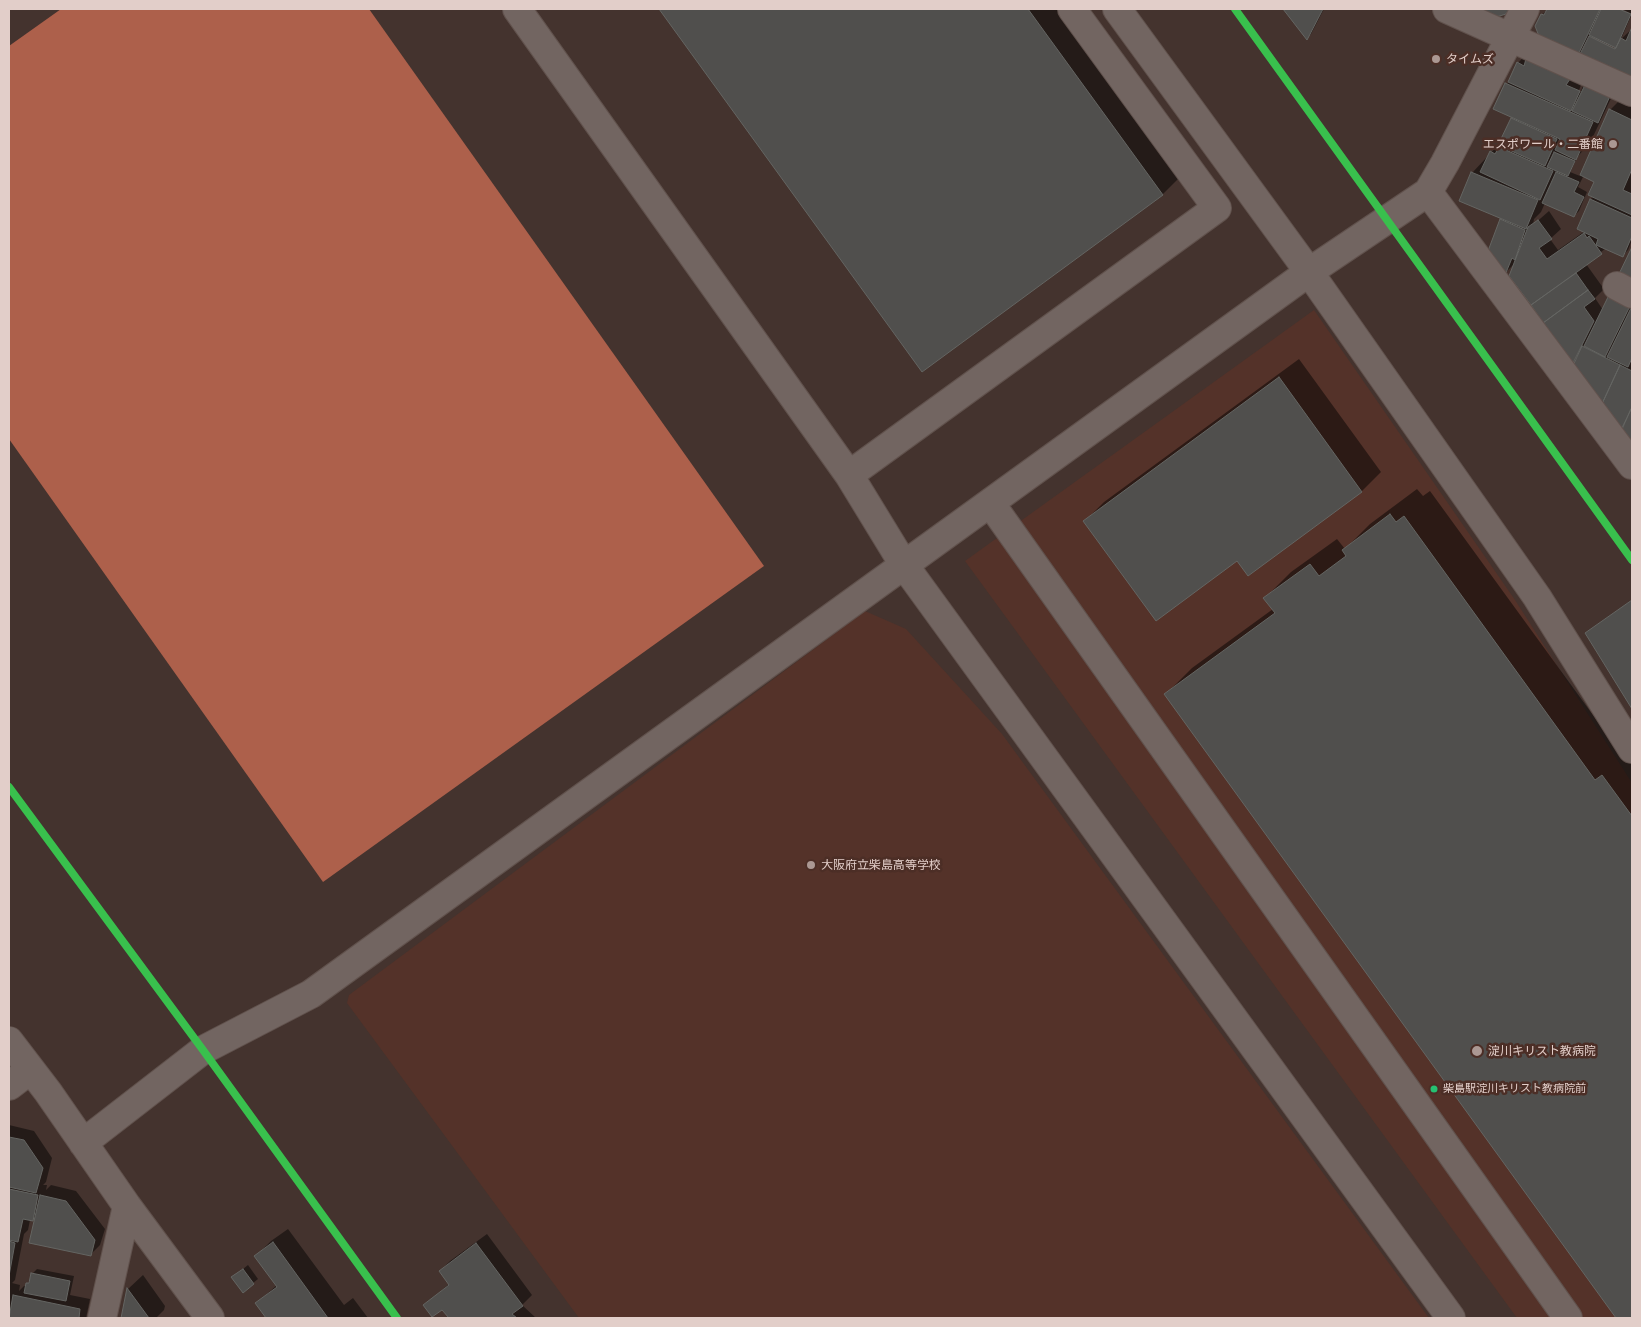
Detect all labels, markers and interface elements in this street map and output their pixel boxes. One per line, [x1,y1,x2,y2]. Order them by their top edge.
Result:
place label: タイムズ [1446,52,1494,66]
marker: タイムズ [1430,53,1442,65]
place label: エスポワール・二番館 [1483,137,1603,151]
marker: エスポワール・二番館 [1607,138,1619,150]
place label: 大阪府立柴島高等学校 [821,858,941,872]
marker: 大阪府立柴島高等学校 [805,859,817,871]
marker: 淀川キリスト教病院 [1470,1044,1484,1058]
place label: 淀川キリスト教病院 [1488,1044,1596,1058]
place label: 柴島駅淀川キリスト教病院前 [1443,1082,1586,1096]
marker: 柴島駅淀川キリスト教病院前 [1429,1084,1439,1094]

